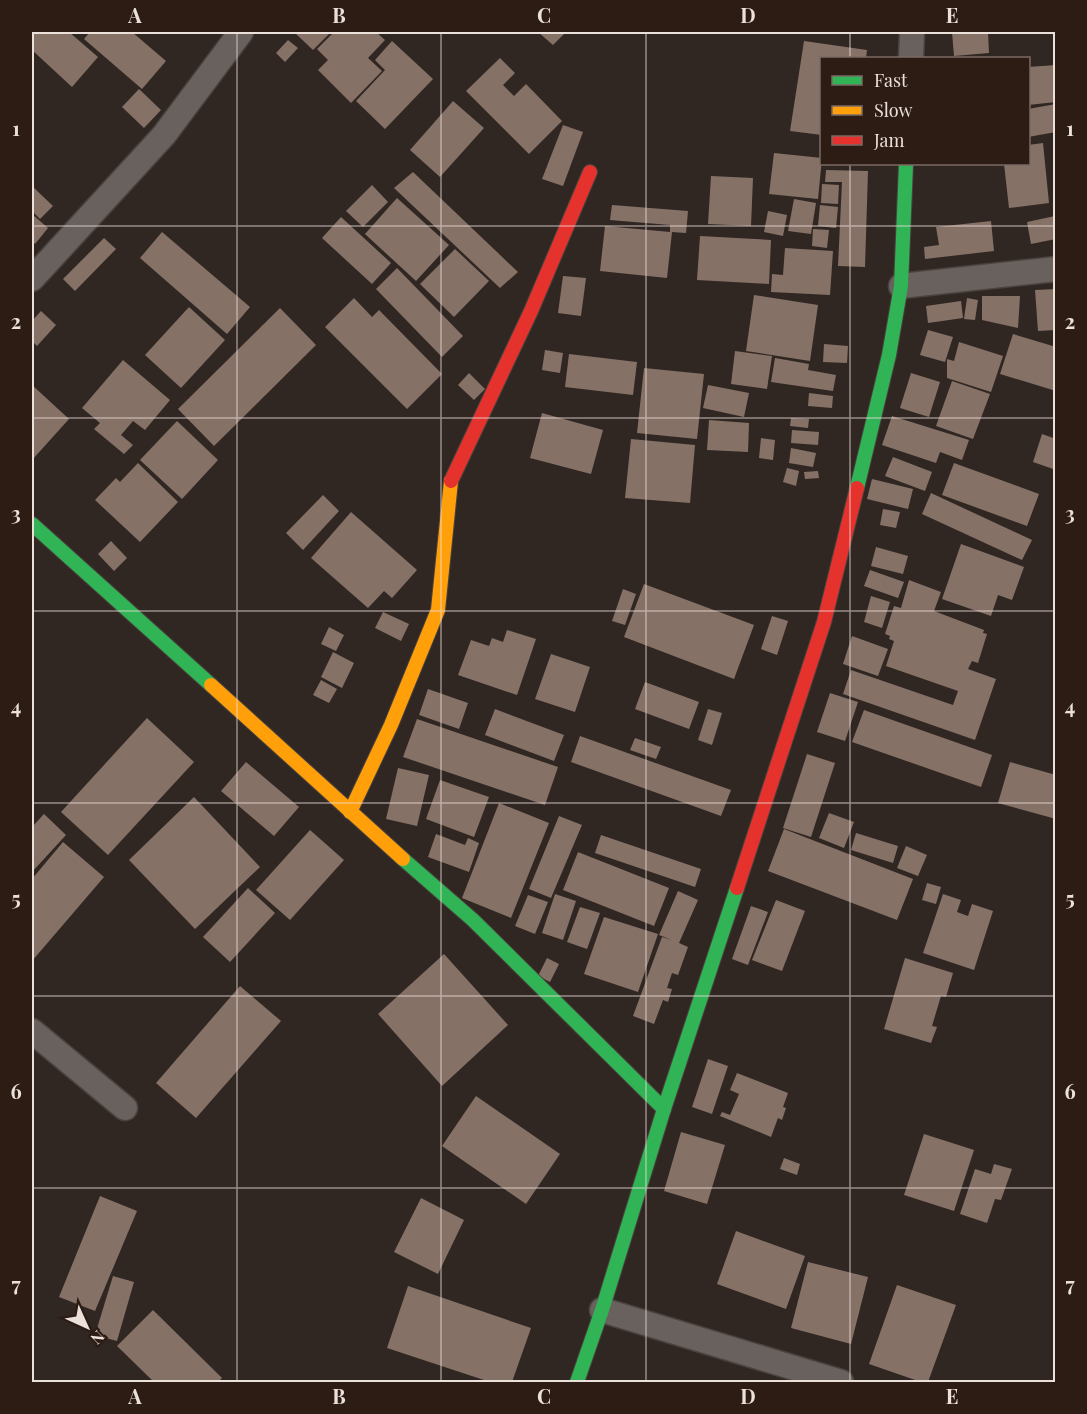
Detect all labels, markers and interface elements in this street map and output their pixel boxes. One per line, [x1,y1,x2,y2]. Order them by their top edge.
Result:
text: A [127,1,142,28]
text: B [332,1,346,28]
text: C [537,1,551,28]
text: D [740,1,756,28]
text: E [946,1,958,28]
legend [820,57,1030,165]
text: Fast [874,68,908,92]
text: Slow [874,98,912,122]
text: 1 [12,114,20,141]
text: 1 [1066,114,1074,141]
text: Jam [873,128,904,152]
text: 2 [11,307,21,334]
text: 2 [1065,307,1075,334]
text: 3 [11,499,21,526]
text: 3 [1065,499,1075,526]
text: 4 [11,692,21,719]
text: 4 [1065,692,1075,719]
text: 5 [11,884,21,911]
text: 5 [1065,884,1075,911]
text: 6 [10,1077,22,1104]
text: 6 [1064,1077,1076,1104]
text: 7 [11,1270,21,1297]
text: 7 [1065,1270,1075,1297]
north arrow [57,1297,117,1357]
text: N [86,1326,109,1350]
text: A [127,1382,142,1409]
text: B [332,1382,346,1409]
text: C [537,1382,551,1409]
text: D [740,1382,756,1409]
text: E [946,1382,958,1409]

